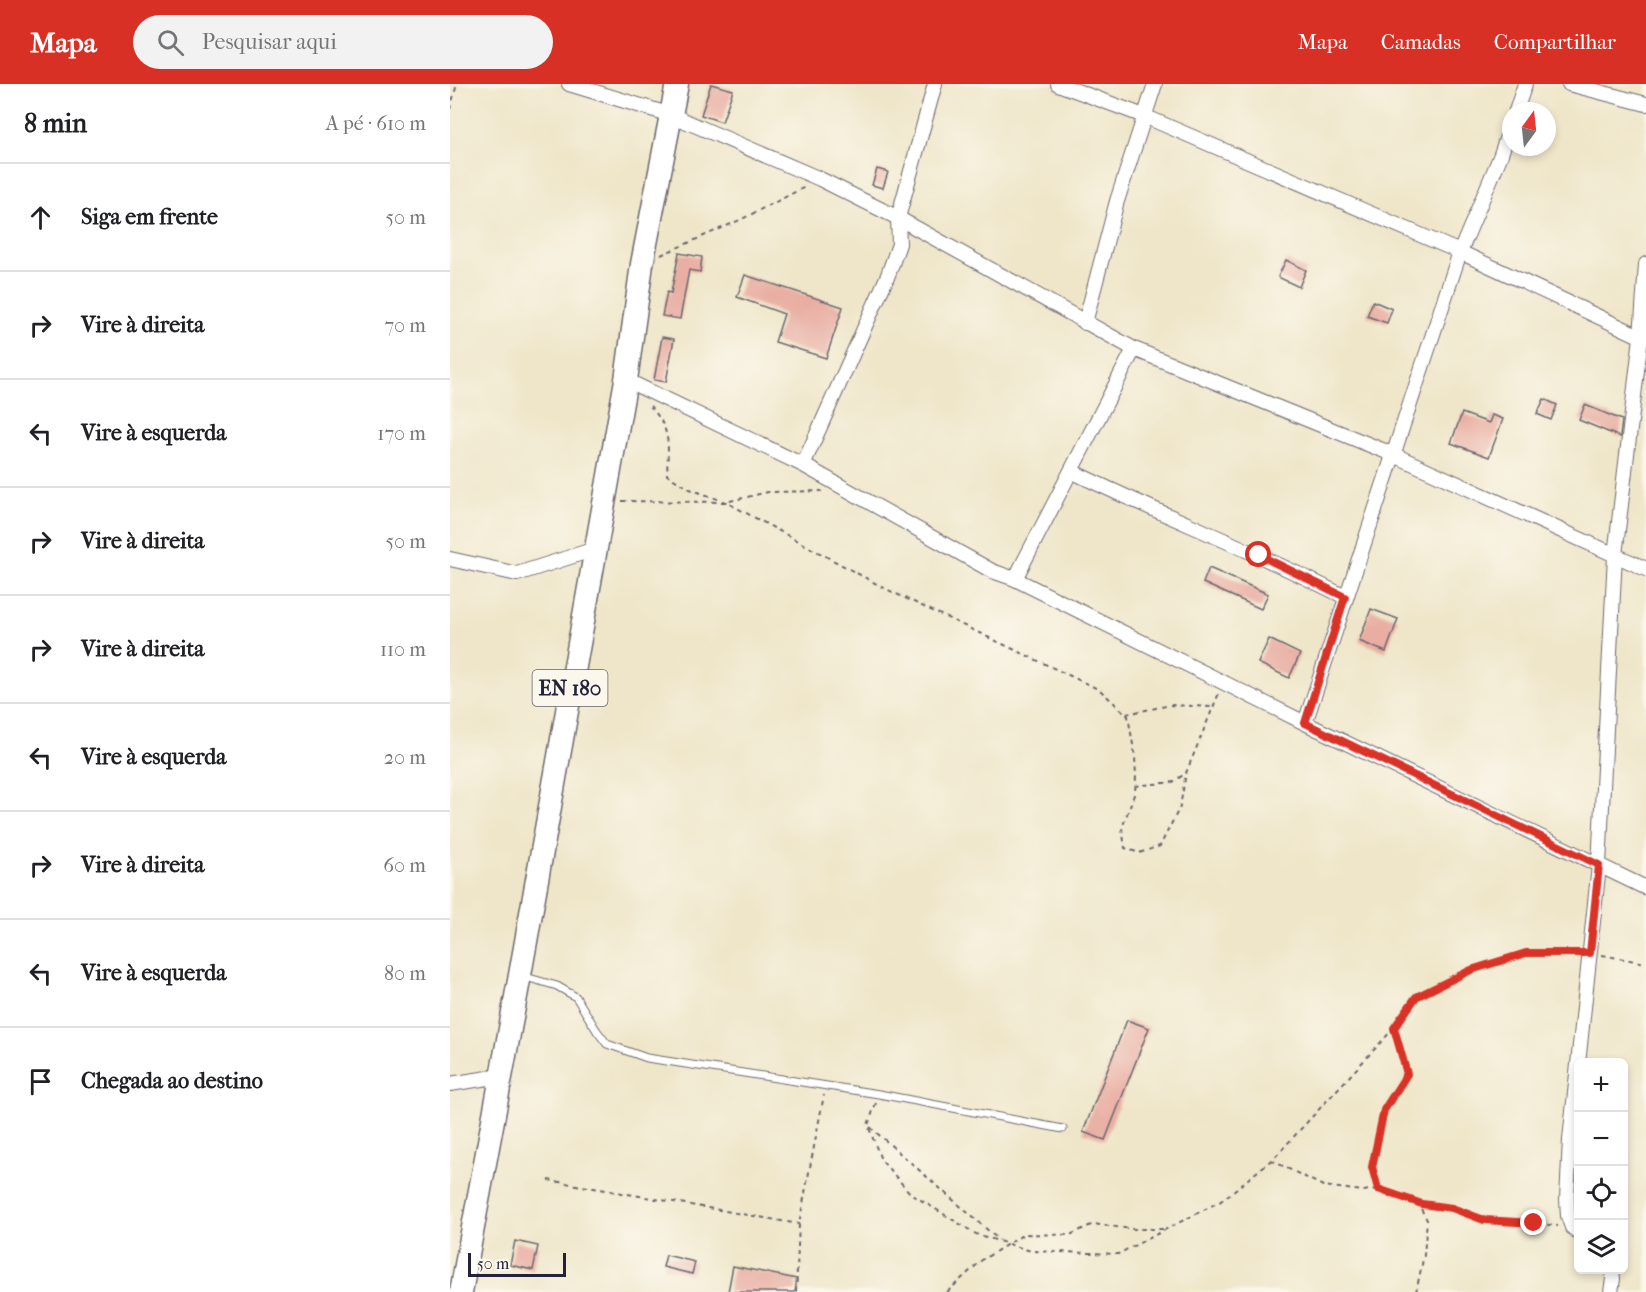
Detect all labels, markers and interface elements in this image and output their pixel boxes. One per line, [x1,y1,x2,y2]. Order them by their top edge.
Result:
search box [133,15,553,69]
text: Mapa [30,26,97,59]
icon: search [154,26,187,59]
text: Pesquisar aqui [202,29,337,55]
text: Mapa [1298,30,1348,54]
text: Camadas [1381,30,1461,54]
text: Compartilhar [1494,30,1616,54]
north arrow [1502,102,1556,156]
text: 8 min [24,108,87,139]
text: A pé · 610 m [326,112,426,135]
icon: ahead [24,201,57,234]
text: Siga em frente [81,204,218,230]
text: 50 m [385,206,426,229]
icon: right [24,309,57,342]
text: Vire à direita [81,312,204,338]
text: 70 m [384,314,426,337]
icon: left [24,417,57,450]
text: Vire à esquerda [81,420,226,446]
text: 170 m [377,422,426,445]
icon: right [24,525,57,558]
text: Vire à direita [81,528,204,554]
text: 50 m [385,530,426,553]
route start [1245,541,1271,567]
icon: right [24,633,57,666]
text: Vire à direita [81,636,204,662]
text: 110 m [380,638,426,661]
road number: EN 180 [532,670,608,706]
icon: left [24,741,57,774]
text: Vire à esquerda [81,744,226,770]
text: 20 m [384,746,426,769]
icon: right [24,849,57,882]
text: Vire à direita [81,852,204,878]
text: 60 m [383,854,426,877]
icon: left [24,957,57,990]
text: Vire à esquerda [81,960,226,986]
text: 80 m [384,962,426,985]
map controls [1574,1058,1628,1274]
button: + [1574,1058,1628,1112]
icon: arrive [24,1065,57,1098]
text: Chegada ao destino [81,1068,263,1094]
button: − [1574,1112,1628,1166]
button: locate [1574,1166,1628,1220]
route end [1520,1209,1546,1235]
button: layers [1574,1220,1628,1274]
scale bar [468,1250,566,1278]
text: 50 m [477,1254,509,1273]

